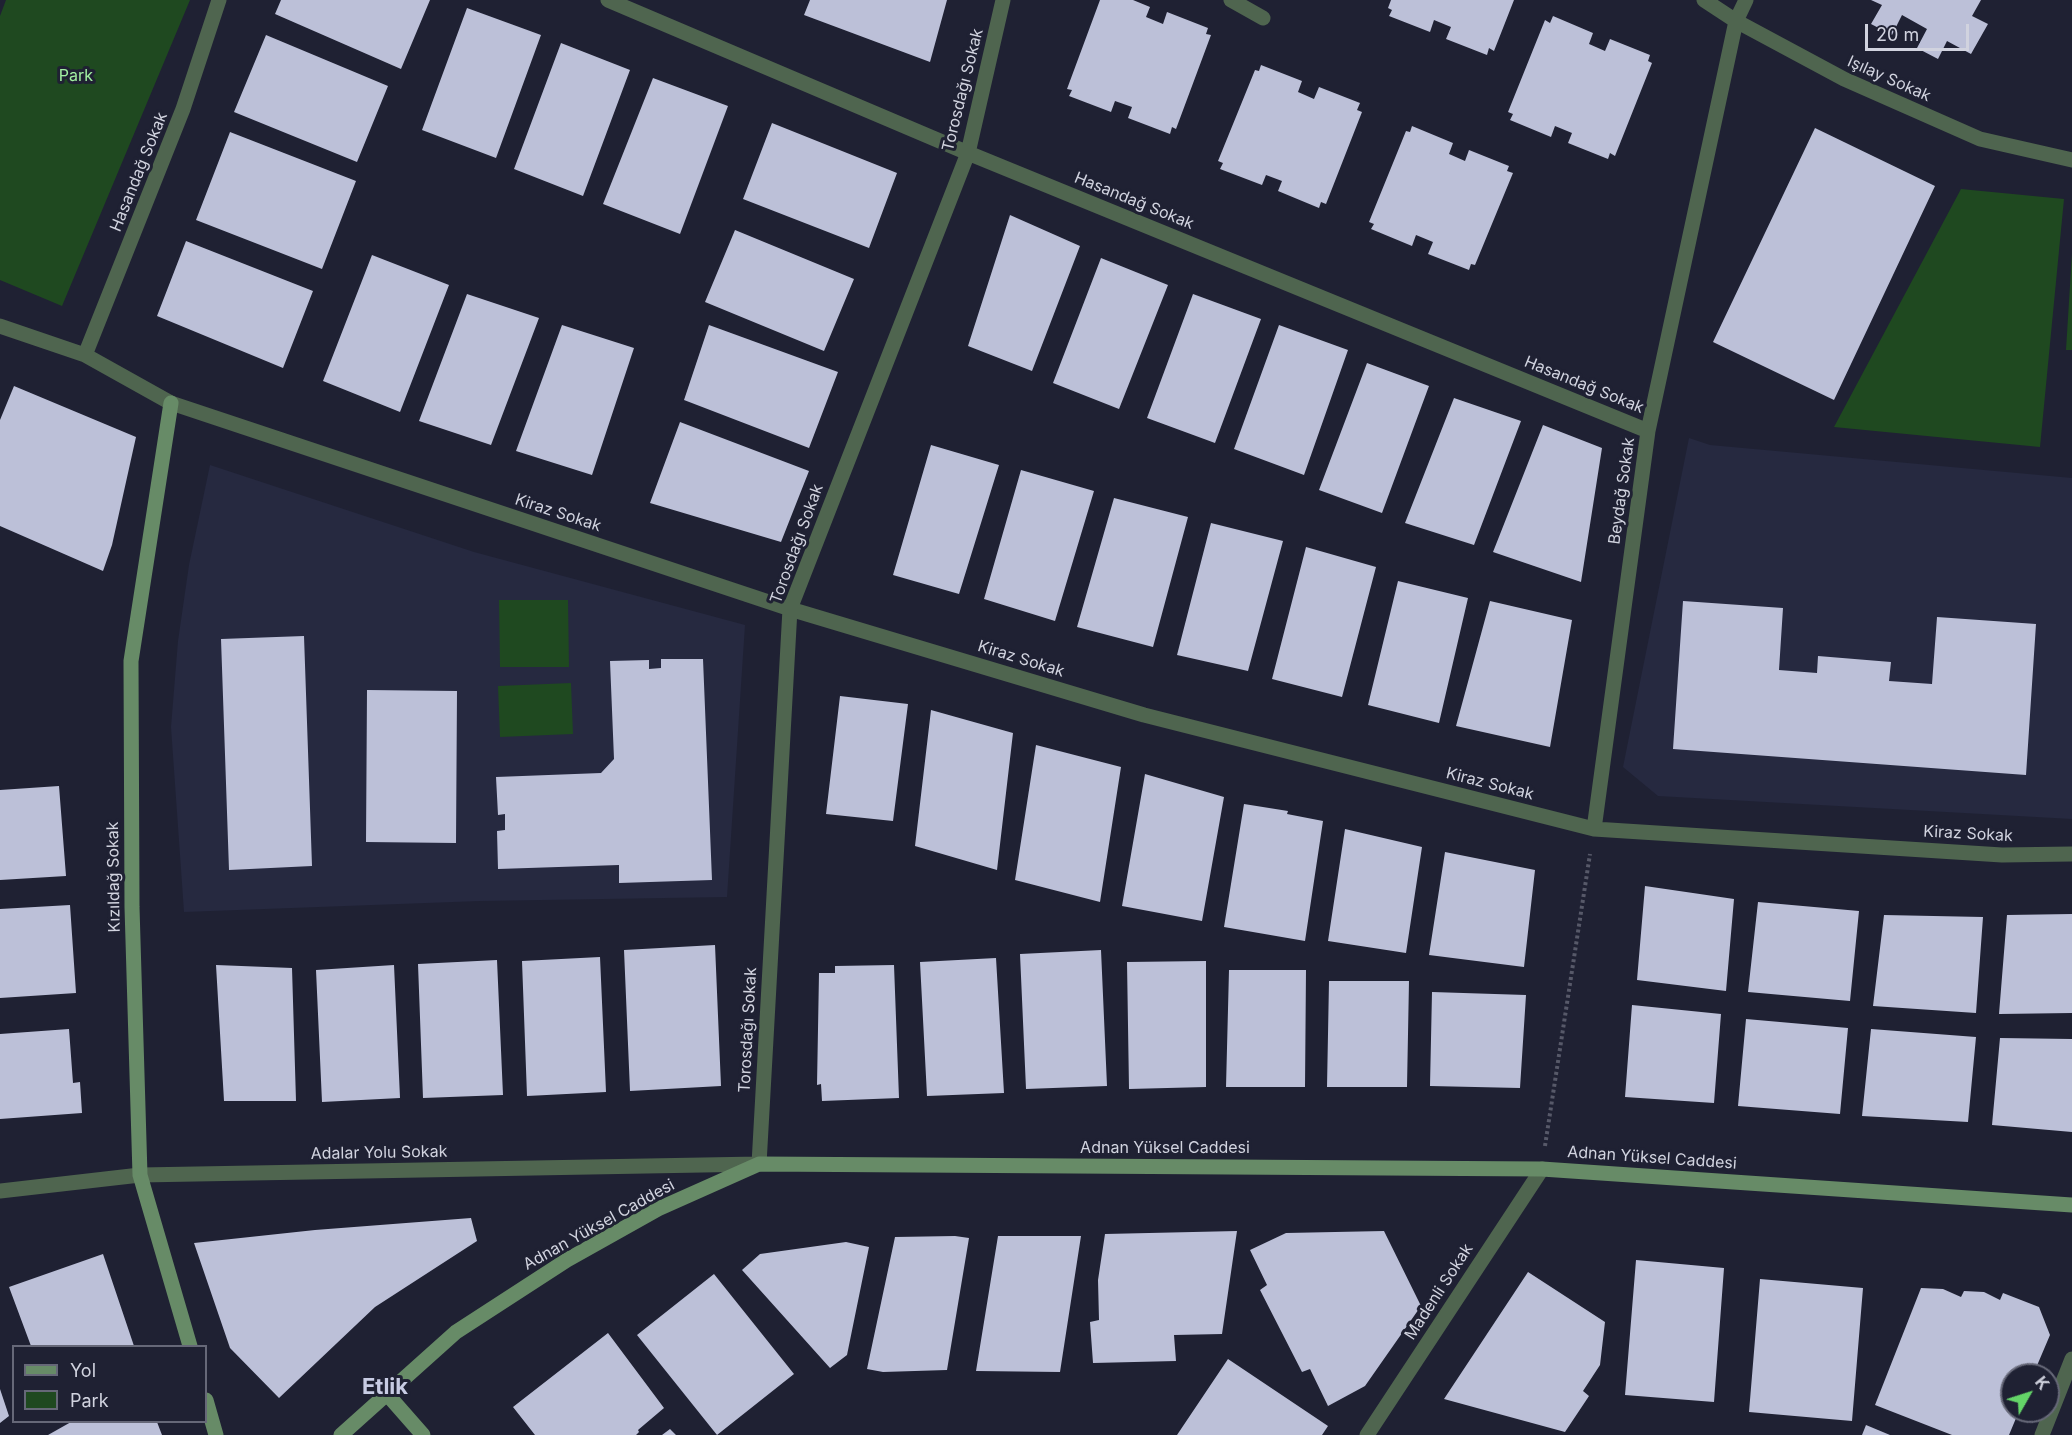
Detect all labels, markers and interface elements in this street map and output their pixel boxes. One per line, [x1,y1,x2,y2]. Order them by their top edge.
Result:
scale bar [1868,12,1972,50]
text: 20 m [1876,24,1919,45]
street label: Torosdağı Sokak [938,27,988,153]
street label: Işılay Sokak [1844,52,1934,106]
park label: Park [59,66,93,86]
street label: Hasandağ Sokak [106,109,172,235]
street label: Hasandağ Sokak [1071,168,1197,234]
street label: Hasandağ Sokak [1521,352,1647,418]
street label: Beydağ Sokak [1605,436,1639,546]
street label: Torosdağı Sokak [766,482,828,606]
street label: Kiraz Sokak [512,490,604,536]
street label: Kiraz Sokak [975,637,1067,681]
street label: Kiraz Sokak [1444,764,1536,804]
street label: Kızıldağ Sokak [103,821,125,933]
street label: Kiraz Sokak [1923,822,2013,846]
street label: Torosdağı Sokak [735,967,761,1093]
street label: Adnan Yüksel Caddesi [1080,1138,1250,1158]
street label: Adalar Yolu Sokak [311,1142,447,1164]
street label: Adnan Yüksel Caddesi [1567,1143,1737,1173]
street label: Adnan Yüksel Caddesi [520,1175,678,1275]
street label: Madenli Sokak [1401,1240,1477,1344]
legend [12,1345,207,1423]
text: Yol [70,1360,96,1381]
north arrow [2000,1363,2060,1423]
text: K [2031,1372,2054,1394]
district label: Etlik [362,1374,408,1400]
text: Park [70,1390,109,1411]

